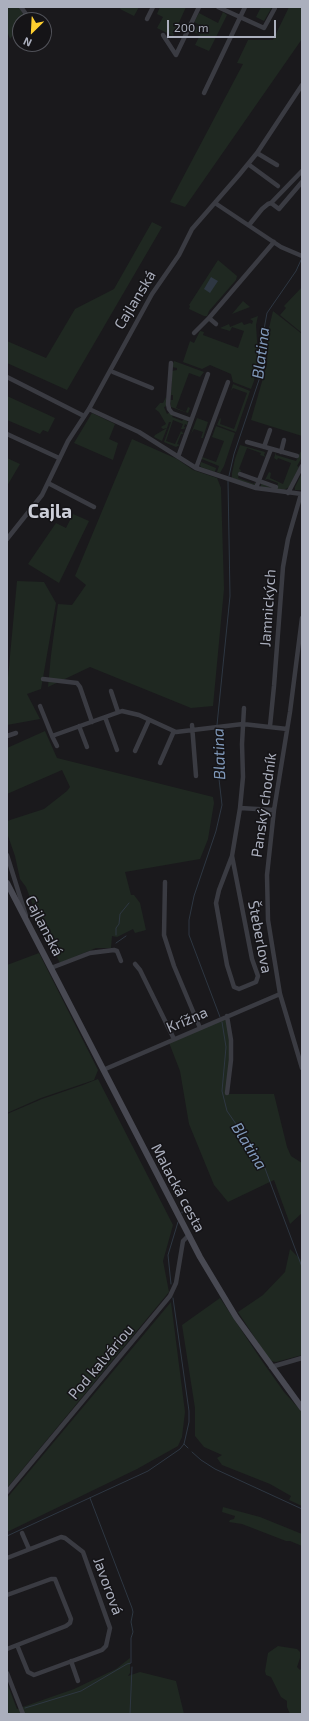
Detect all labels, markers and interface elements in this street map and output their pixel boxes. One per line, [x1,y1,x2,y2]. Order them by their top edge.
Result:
north arrow [12,12,52,52]
scale bar [169,12,278,38]
text: 200 m [174,20,208,34]
text: N [21,35,34,50]
street label: Cajlanská [110,267,160,333]
water label: Blatina [248,326,274,380]
district label: Cajla [28,501,72,523]
street label: Jamnických [256,569,280,647]
water label: Blatina [208,728,230,780]
street label: Panský chodník [248,751,280,859]
street label: Cajlanská [21,893,67,959]
street label: Šteberlova [244,899,276,975]
street label: Krížna [164,1003,210,1037]
water label: Blatina [227,1119,271,1173]
street label: Malacká cesta [147,1141,209,1235]
street label: Pod kalváriou [64,1321,138,1403]
street label: Javorová [89,1555,127,1617]

